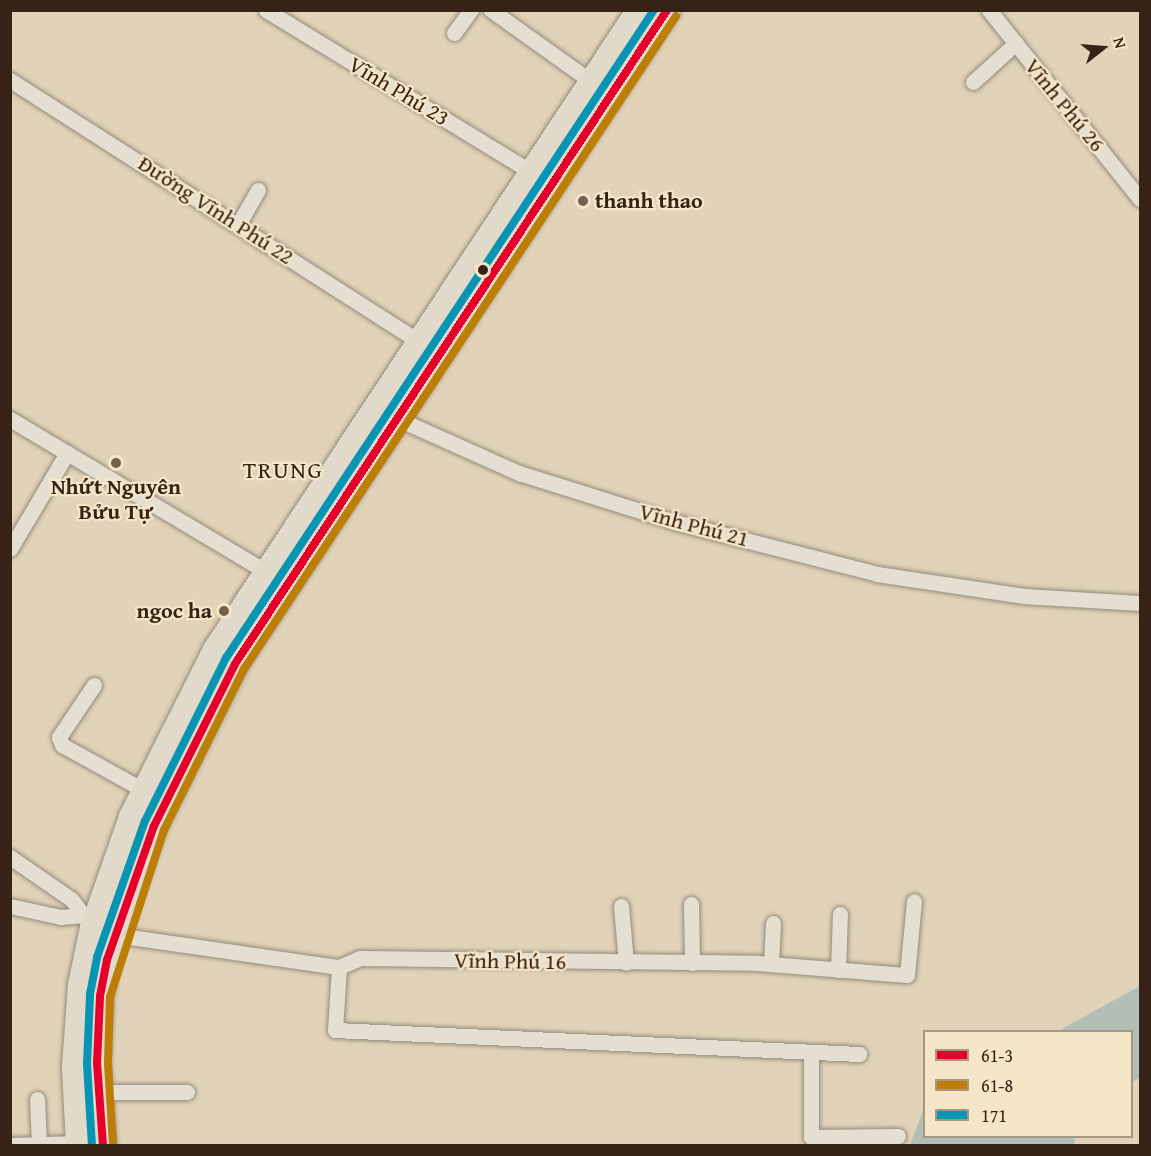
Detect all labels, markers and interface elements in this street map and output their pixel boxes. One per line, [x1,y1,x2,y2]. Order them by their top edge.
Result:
north arrow [1073,18,1133,78]
text: N [1107,34,1133,51]
street label: Vĩnh Phú 23 [344,51,454,131]
street label: Vĩnh Phú 26 [1019,53,1111,157]
street label: Đường Vĩnh Phú 22 [133,150,299,270]
place label: thanh thao [595,188,703,214]
marker: thanh thao [576,194,590,208]
unlabelled marker [477,264,489,276]
marker: Nhứt Nguyên Bửu Tự [109,456,123,470]
district label: TRUNG [243,456,323,484]
place label: Nhứt Nguyên Bửu Tự [51,473,181,524]
street label: Vĩnh Phú 21 [636,498,752,552]
place label: ngoc ha [136,598,212,624]
marker: ngoc ha [217,604,231,618]
street label: Vĩnh Phú 16 [454,947,566,975]
legend [923,1030,1133,1138]
text: 61-3 [981,1042,1013,1069]
text: 61-8 [981,1072,1013,1099]
text: 171 [981,1102,1007,1129]

